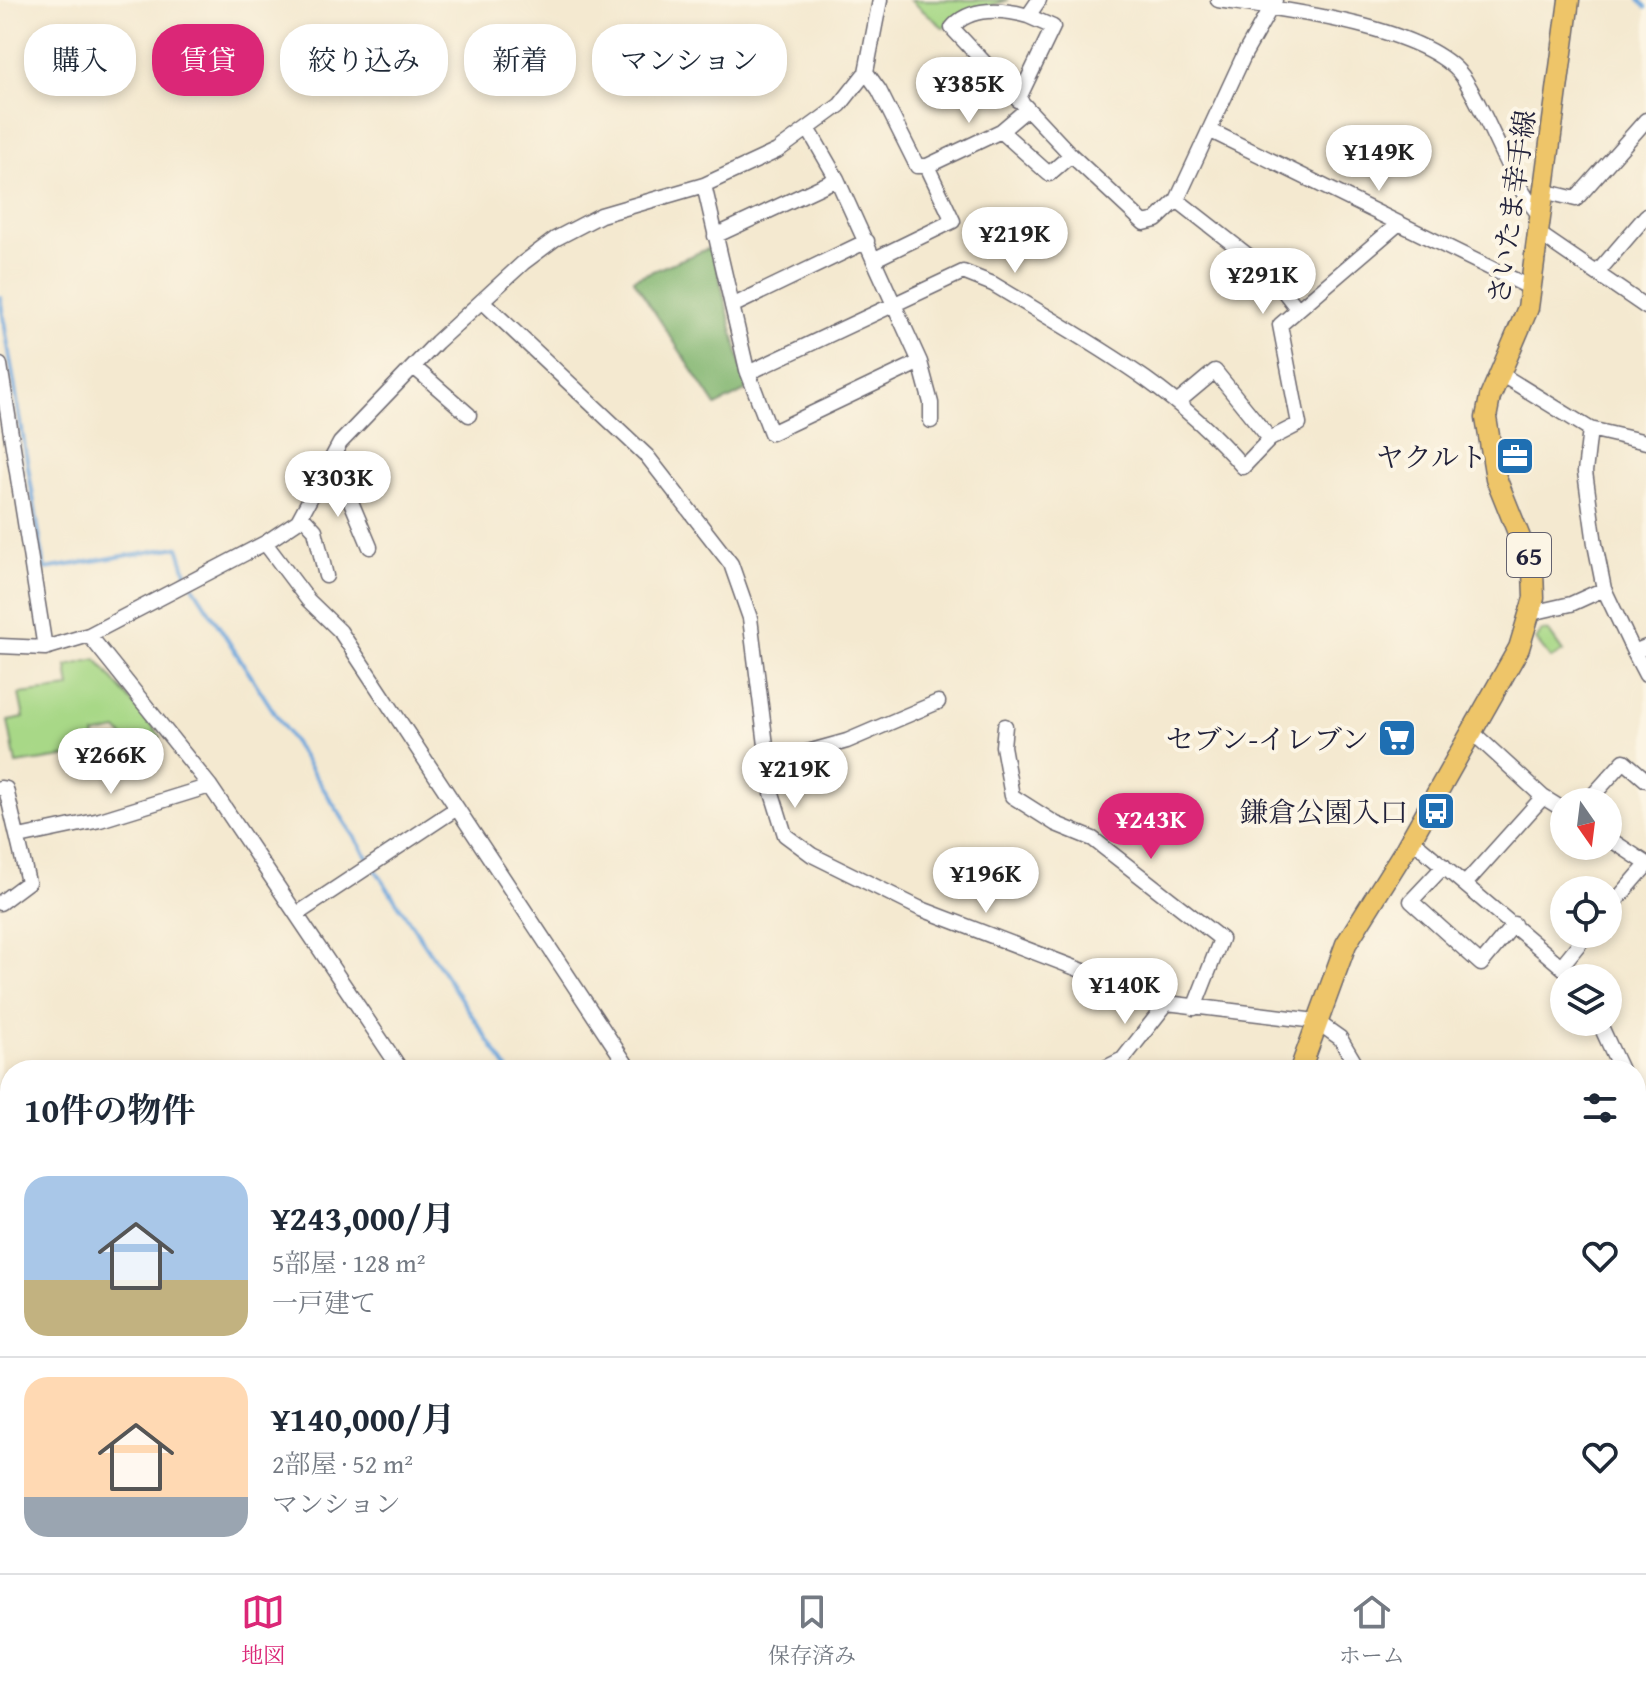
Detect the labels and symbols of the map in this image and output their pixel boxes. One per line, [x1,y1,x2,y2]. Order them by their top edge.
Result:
pin: ¥385K [913,57,1025,125]
street label: さいたま幸手線 [1477,107,1545,307]
pin: ¥149K [1323,125,1435,193]
pin: ¥219K [959,207,1071,275]
pin: ¥291K [1207,248,1319,316]
office icon: ヤクルト [1494,435,1536,477]
place label: ヤクルト [1376,436,1487,477]
pin: ¥303K [282,451,394,519]
road number: 65 [1507,533,1551,577]
supermarket icon: セブン-イレブン [1376,717,1418,759]
place label: セブン-イレブン [1166,718,1369,759]
pin: ¥266K [55,728,167,796]
pin: ¥219K [739,742,851,810]
north arrow [1550,788,1622,860]
bus stop icon: 鎌倉公園入口 [1415,790,1457,832]
place label: 鎌倉公園入口 [1240,791,1408,832]
pin: ¥243K [1095,793,1207,861]
pin: ¥196K [930,847,1042,915]
pin: ¥140K [1069,958,1181,1026]

